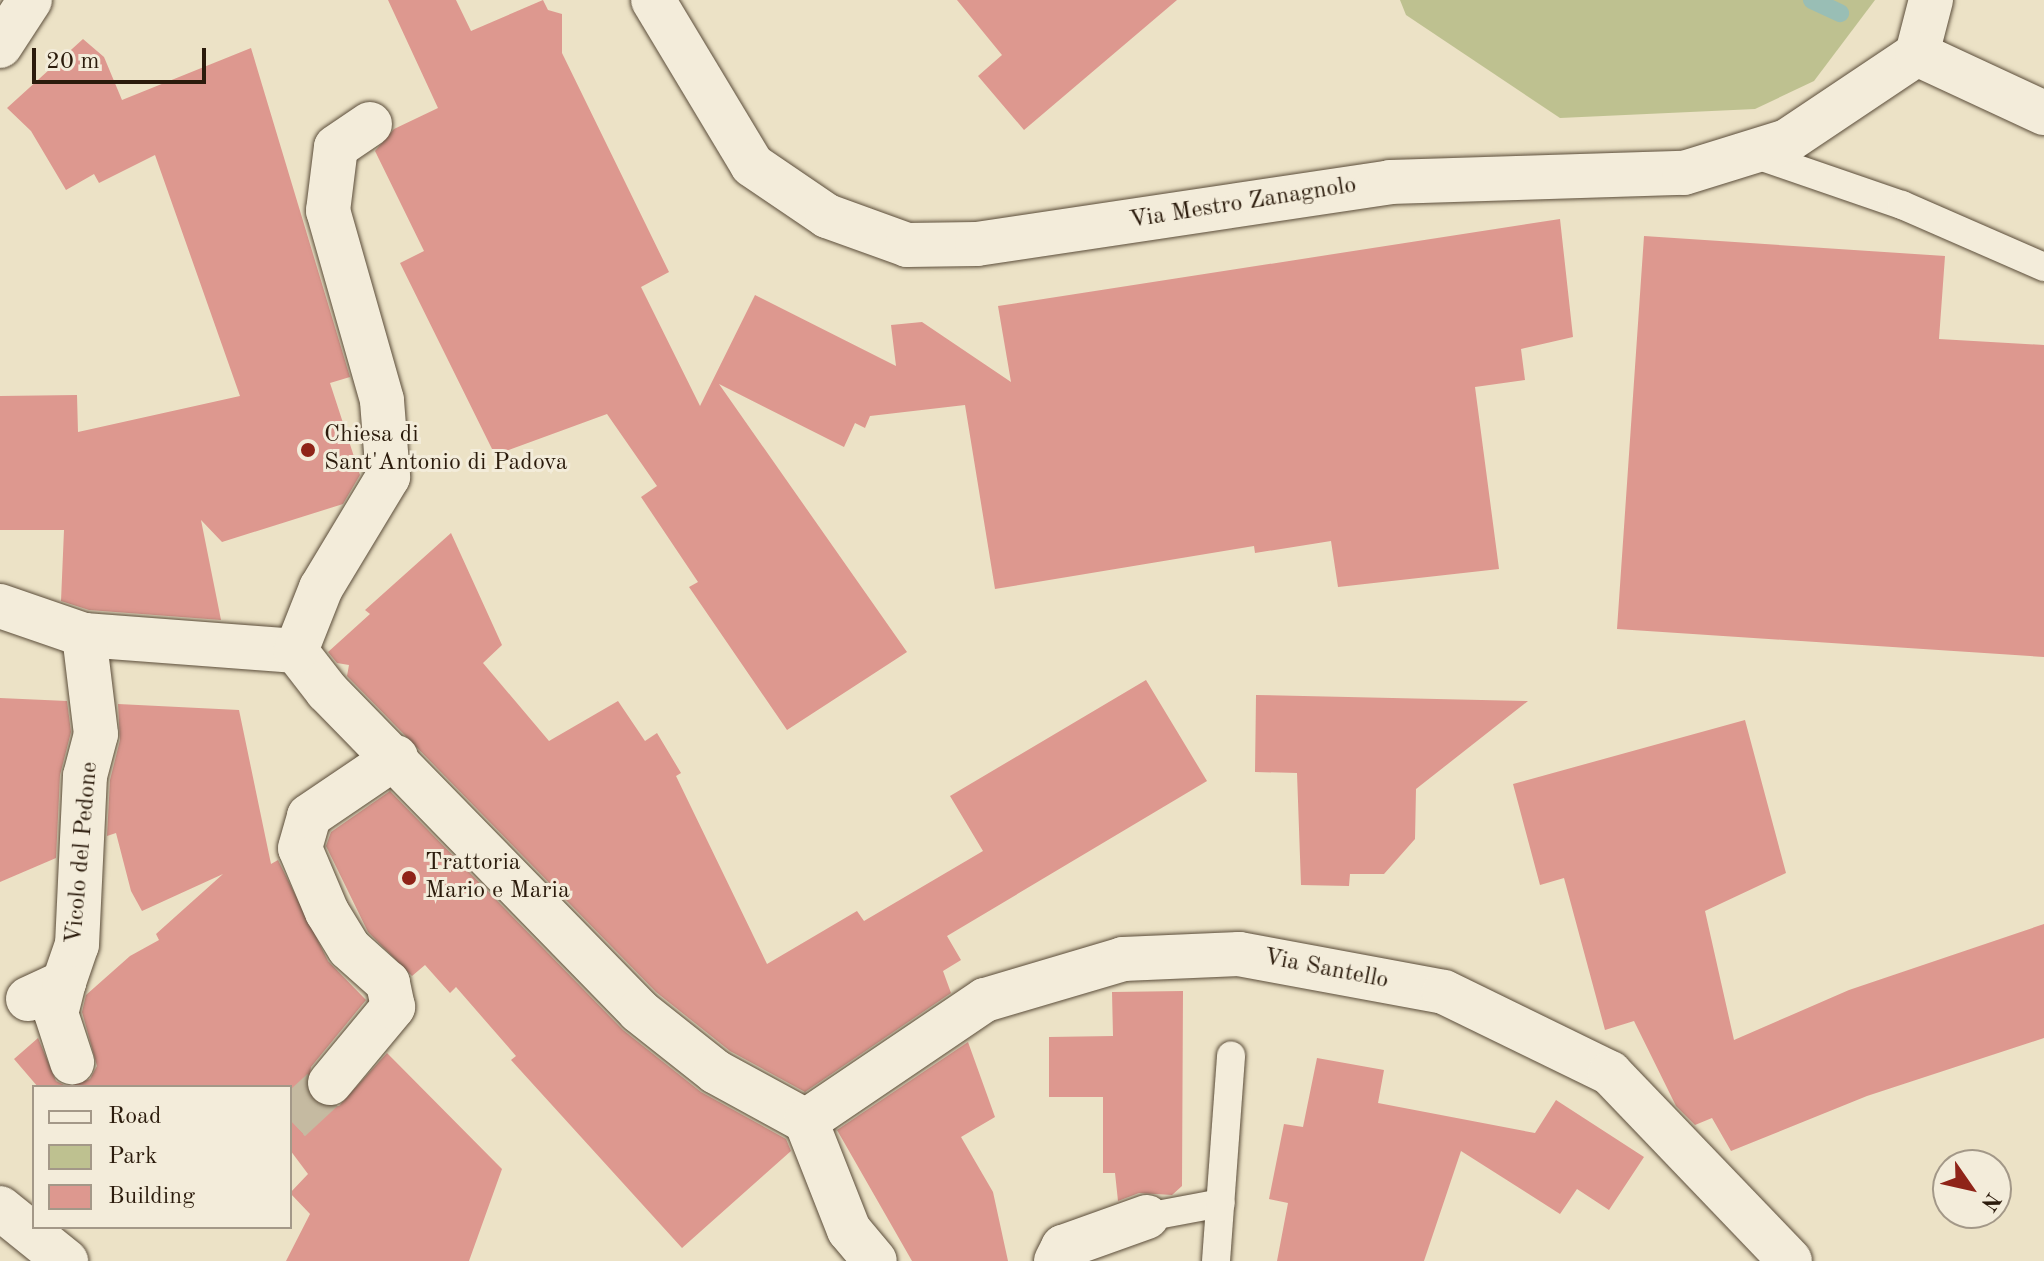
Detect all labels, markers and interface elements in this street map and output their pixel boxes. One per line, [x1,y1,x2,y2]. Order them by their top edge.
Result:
scale bar [36,32,210,82]
text: 20 m [46,50,100,74]
street label: Via Mestro Zanagnolo [1127,172,1359,236]
place label: Chiesa di Sant'Antonio di Padova [324,422,568,478]
marker: Chiesa di Sant'Antonio di Padova [299,441,317,459]
street label: Vicolo del Pedone [61,761,105,945]
place label: Trattoria Mario e Maria [425,850,570,906]
marker: Trattoria Mario e Maria [400,869,418,887]
street label: Via Santello [1261,944,1391,996]
legend [32,1085,292,1229]
text: Road [108,1105,161,1129]
text: Park [108,1145,157,1169]
north arrow [1932,1149,2012,1229]
text: Building [108,1185,195,1209]
text: N [1976,1188,2004,1214]

